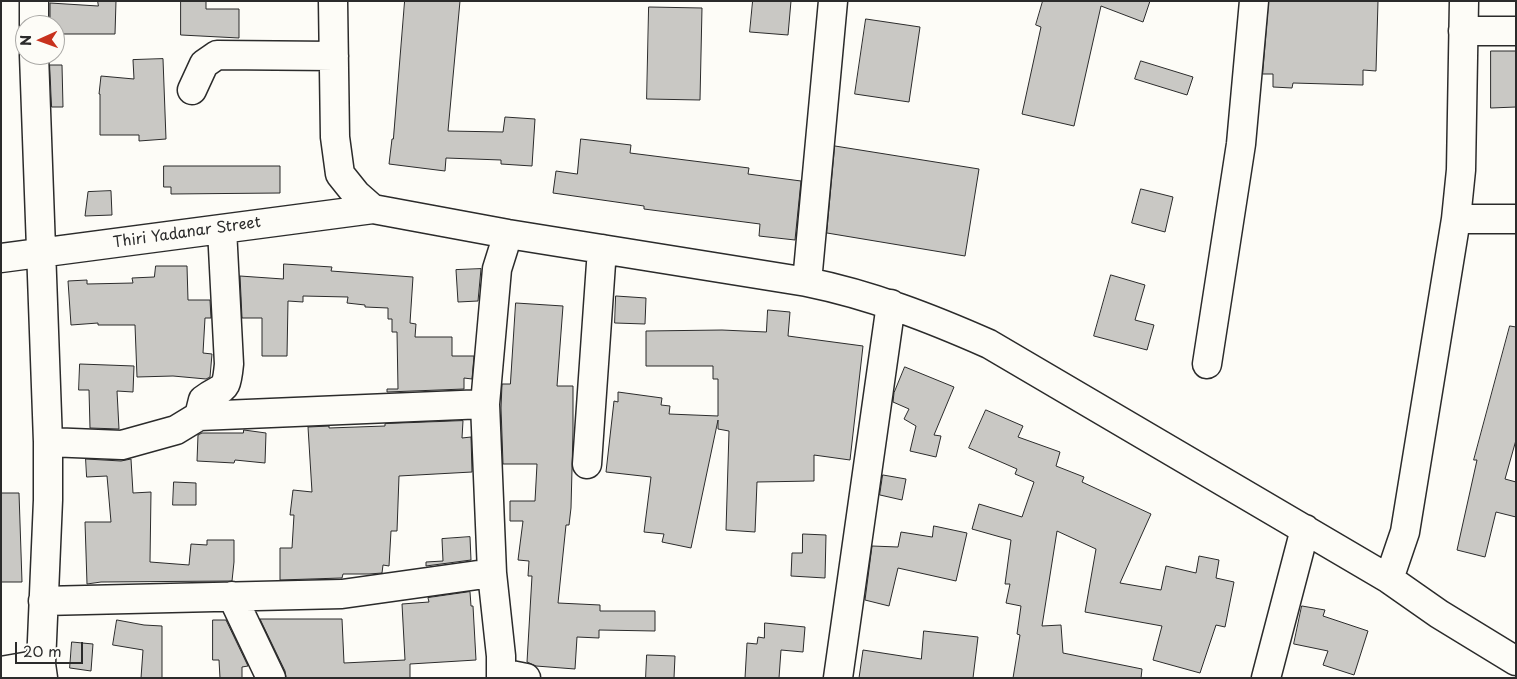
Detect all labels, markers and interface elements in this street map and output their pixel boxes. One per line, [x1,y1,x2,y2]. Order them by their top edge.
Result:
north arrow [15,15,65,65]
text: N [15,35,36,46]
street label: Thiri Yadanar Street [112,214,262,252]
scale bar [18,632,85,664]
text: 20 m [23,639,62,662]

